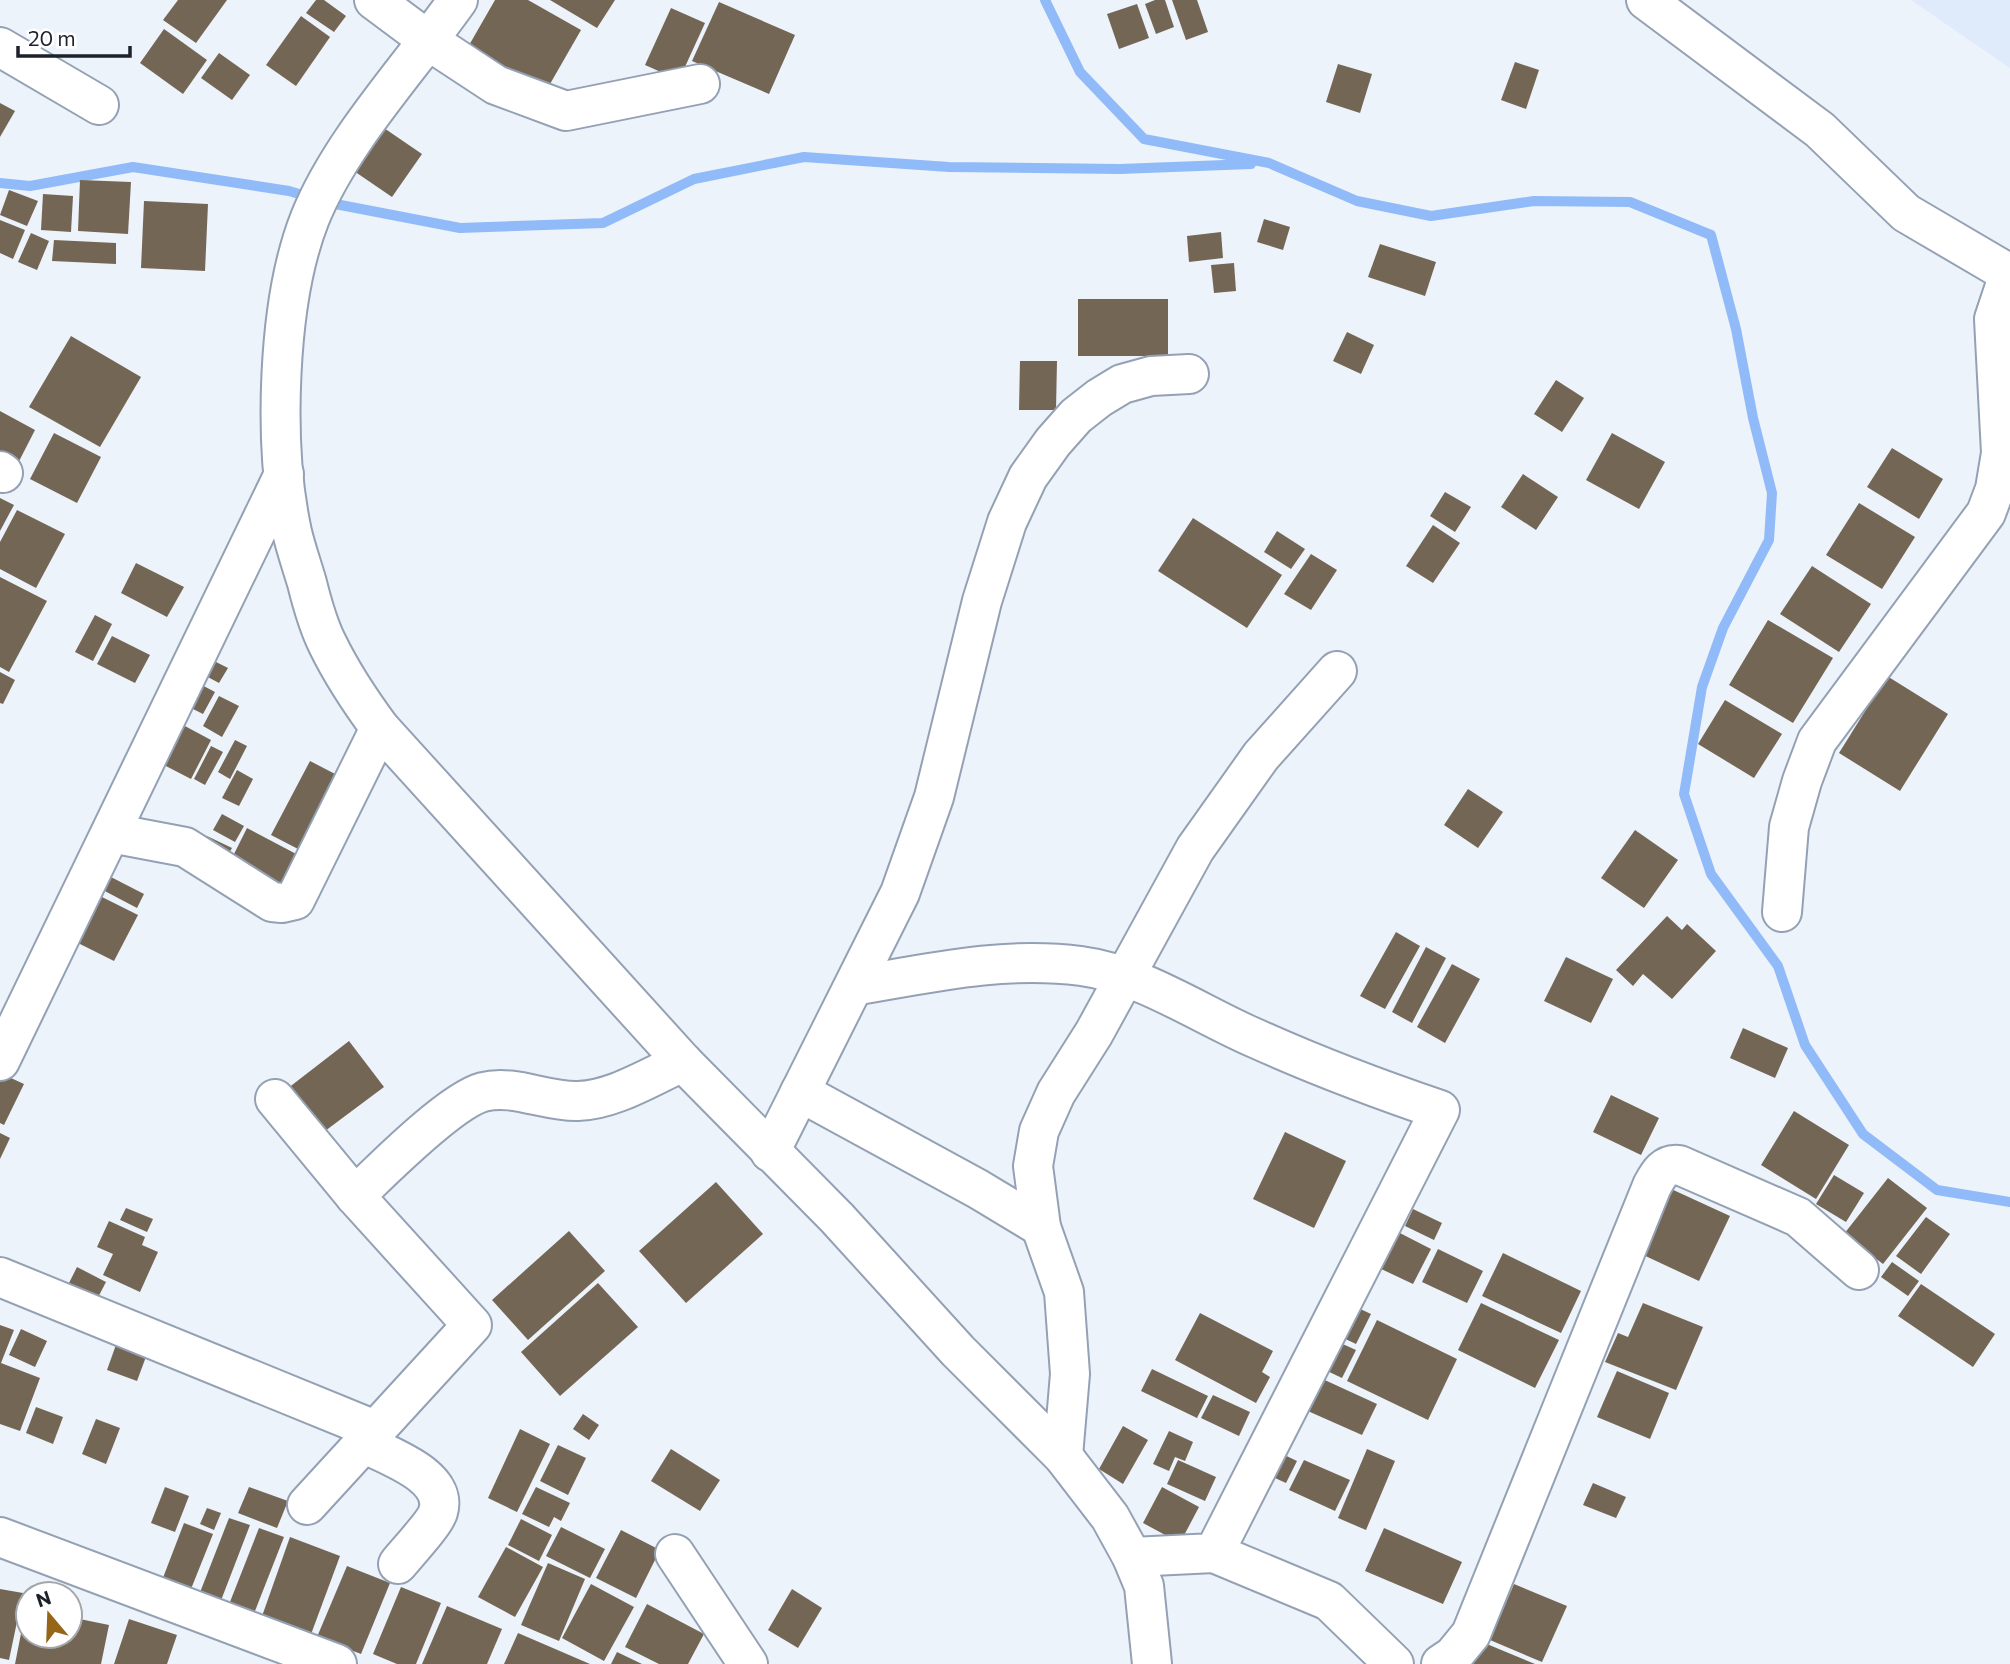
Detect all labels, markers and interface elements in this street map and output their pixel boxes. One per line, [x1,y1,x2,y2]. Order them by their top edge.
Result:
scale bar [18,14,130,58]
text: 20 m [28,25,76,50]
north arrow [14,1580,84,1650]
text: N [33,1585,54,1612]

